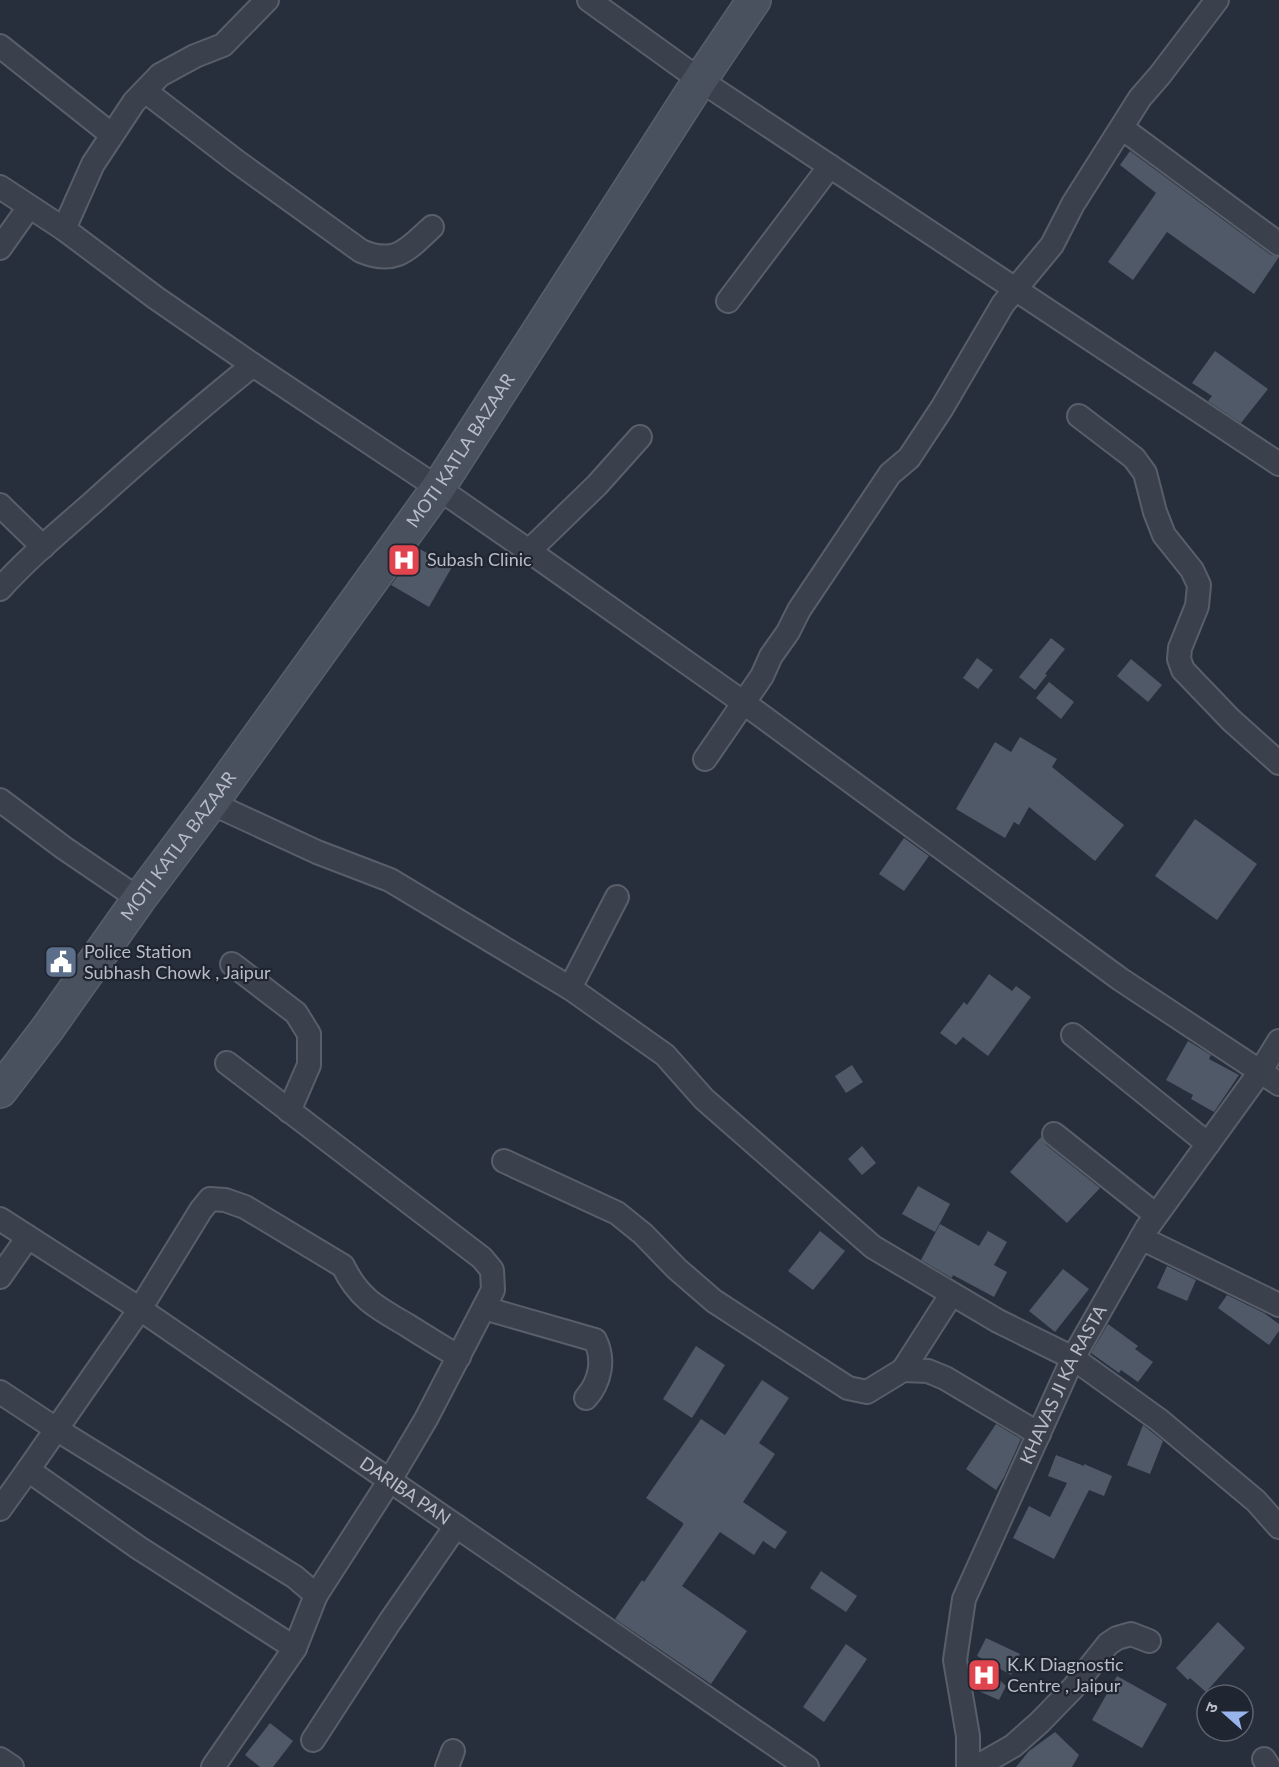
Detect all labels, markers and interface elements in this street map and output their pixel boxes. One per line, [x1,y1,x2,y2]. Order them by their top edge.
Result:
street label: MOTI KATLA BAZAAR [401,368,519,531]
hospital icon: Subash Clinic [386,542,422,578]
place label: Subash Clinic [427,548,532,570]
street label: MOTI KATLA BAZAAR [115,766,241,924]
place label: Police Station Subhash Chowk , Jaipur [84,940,271,983]
public building icon: Police Station Subhash Chowk , Jaipur [43,944,79,980]
street label: KHAVAS JI KA RASTA [1014,1300,1111,1467]
street label: DARIBA PAN [356,1451,455,1529]
place label: K.K Diagnostic Centre , Jaipur [1007,1653,1124,1696]
hospital icon: K.K Diagnostic Centre , Jaipur [966,1657,1002,1693]
north arrow [1195,1683,1255,1743]
text: उ [1200,1699,1221,1715]

